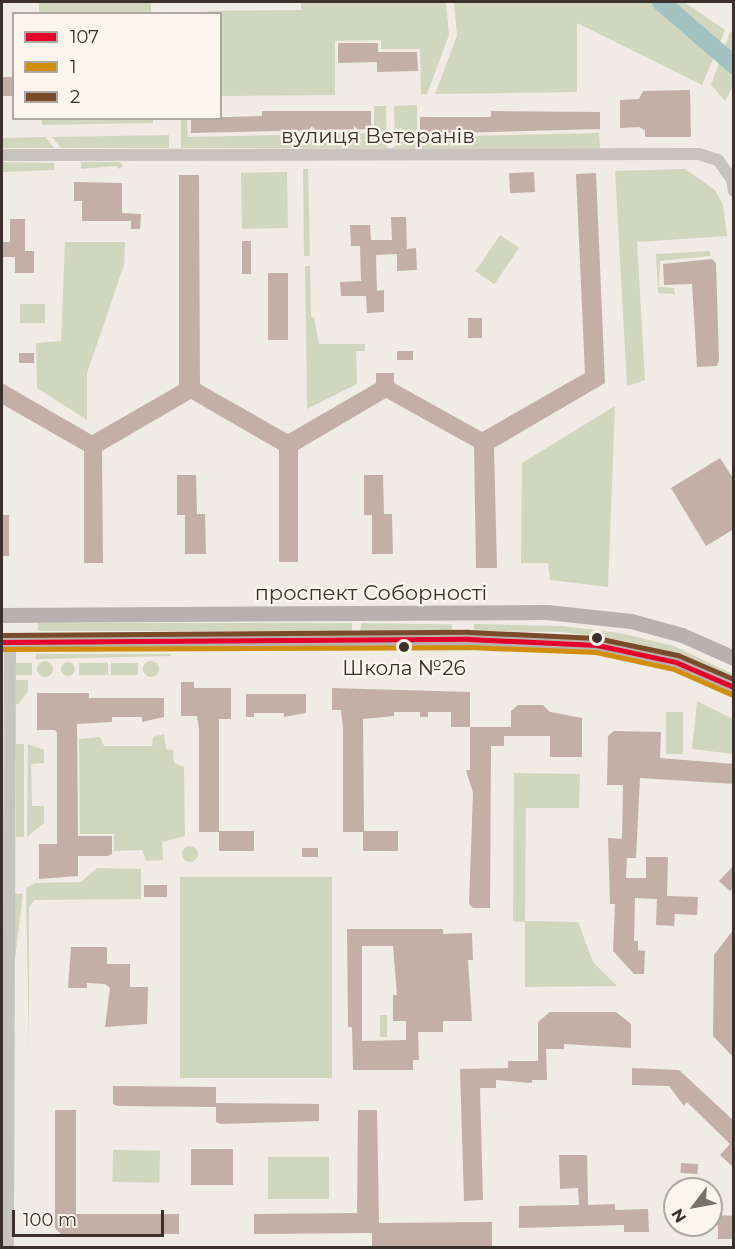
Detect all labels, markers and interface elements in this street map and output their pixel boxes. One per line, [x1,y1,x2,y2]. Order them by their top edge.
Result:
legend [12,12,222,120]
text: 107 [70,26,99,48]
text: 1 [70,56,77,78]
text: 2 [70,86,80,108]
street label: вулиця Ветеранів [281,123,475,149]
street label: проспект Соборності [255,580,487,606]
unlabelled marker [591,632,603,644]
marker: Школа №26 [398,641,410,653]
place label: Школа №26 [342,656,466,680]
north arrow [663,1177,723,1237]
scale bar [15,1198,166,1236]
text: N [668,1205,690,1226]
text: 100 m [23,1209,77,1231]

